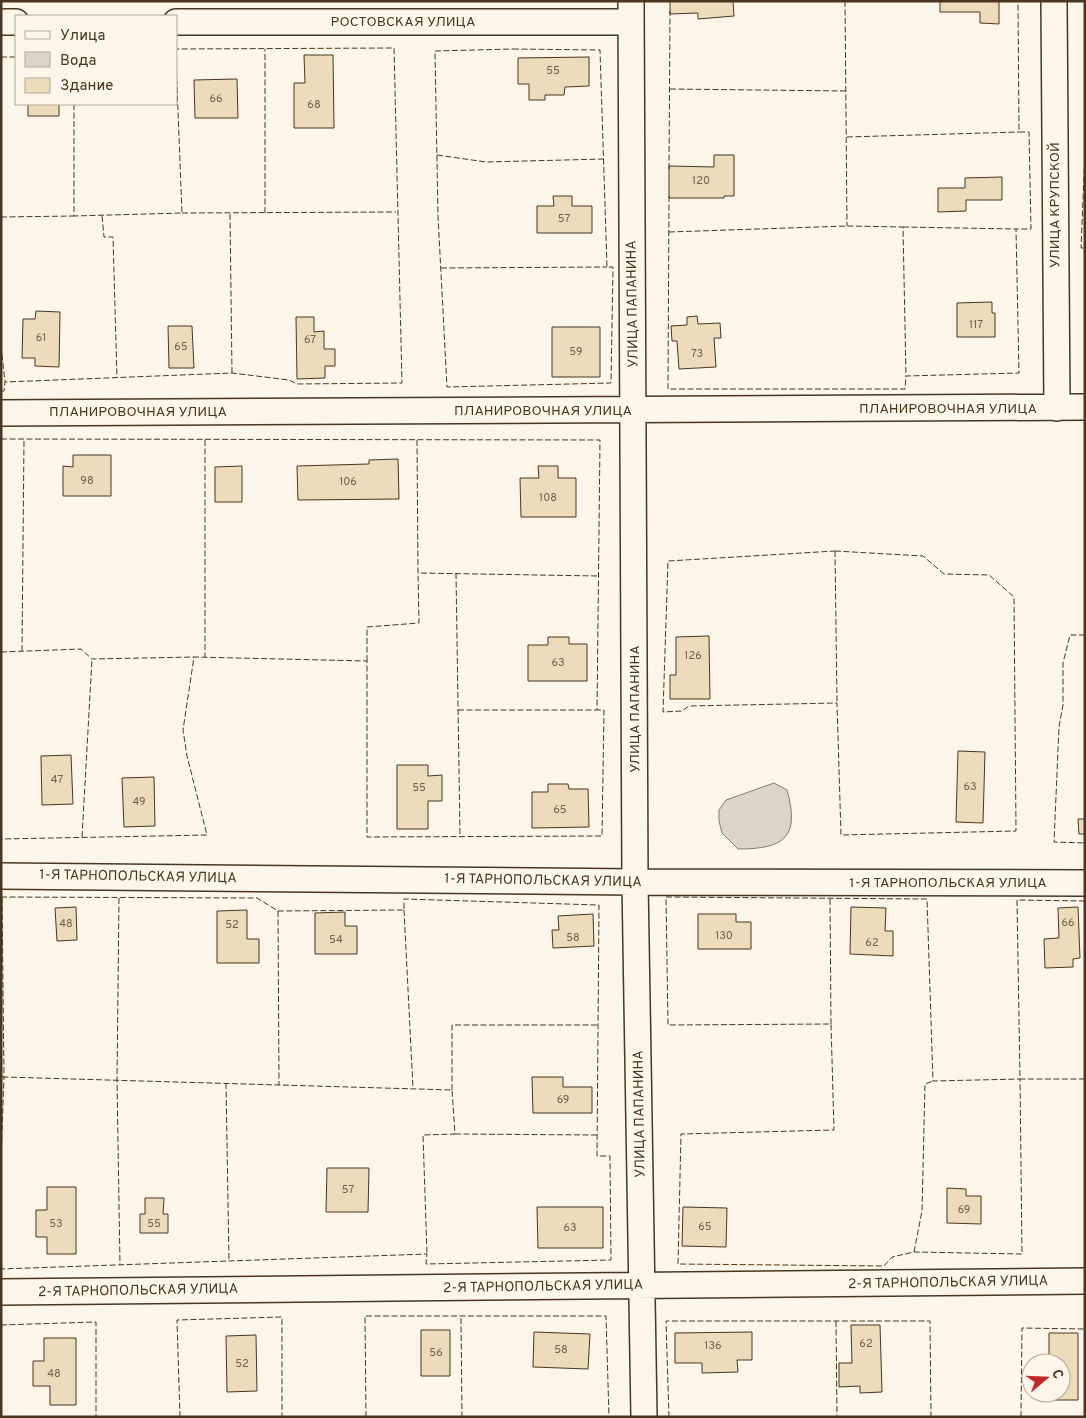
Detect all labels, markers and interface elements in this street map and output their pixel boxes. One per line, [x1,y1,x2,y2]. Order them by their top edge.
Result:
street label: РОСТОВСКАЯ УЛИЦА [331,14,475,31]
legend [15,15,178,105]
text: Улица [60,27,105,46]
text: Вода [60,52,96,71]
house number: 55 [546,64,560,78]
text: Здание [60,77,113,96]
house number: 66 [209,92,223,106]
house number: 68 [307,98,321,112]
street label: УЛИЦА КРУПСКОЙ [1046,142,1064,268]
house number: 120 [692,174,710,188]
house number: 57 [558,212,570,226]
street label: УЛИЦА ПАПАНИНА [623,240,643,368]
house number: 117 [969,318,983,332]
house number: 61 [36,331,46,345]
house number: 67 [304,333,316,347]
house number: 65 [174,340,188,354]
house number: 59 [569,345,583,359]
house number: 73 [691,347,703,361]
street label: ПЛАНИРОВОЧНАЯ УЛИЦА [859,401,1037,418]
street label: ПЛАНИРОВОЧНАЯ УЛИЦА [454,403,632,420]
street label: ПЛАНИРОВОЧНАЯ УЛИЦА [49,404,227,421]
house number: 98 [80,474,94,488]
house number: 106 [339,475,357,489]
house number: 108 [539,491,557,505]
street label: УЛИЦА ПАПАНИНА [627,645,644,773]
house number: 126 [684,649,702,663]
house number: 63 [551,656,565,670]
house number: 47 [51,773,63,787]
house number: 63 [963,780,977,794]
house number: 55 [412,781,426,795]
house number: 49 [132,795,146,809]
house number: 65 [553,803,567,817]
street label: 1-Я ТАРНОПОЛЬСКАЯ УЛИЦА [39,867,237,887]
street label: 1-Я ТАРНОПОЛЬСКАЯ УЛИЦА [444,871,642,891]
street label: 1-Я ТАРНОПОЛЬСКАЯ УЛИЦА [849,875,1047,892]
house number: 66 [1061,916,1075,930]
house number: 48 [59,917,73,931]
house number: 52 [225,918,239,932]
house number: 130 [715,929,733,943]
house number: 58 [566,931,580,945]
house number: 54 [329,933,343,947]
house number: 62 [865,936,879,950]
street label: УЛИЦА ПАПАНИНА [630,1050,650,1178]
house number: 69 [557,1093,569,1107]
house number: 57 [342,1183,354,1197]
house number: 69 [958,1203,970,1217]
house number: 53 [49,1217,63,1231]
house number: 55 [147,1217,161,1231]
house number: 65 [698,1220,712,1234]
house number: 63 [563,1221,577,1235]
street label: 2-Я ТАРНОПОЛЬСКАЯ УЛИЦА [848,1273,1048,1293]
street label: 2-Я ТАРНОПОЛЬСКАЯ УЛИЦА [443,1277,643,1297]
street label: 2-Я ТАРНОПОЛЬСКАЯ УЛИЦА [38,1281,238,1301]
house number: 62 [859,1337,873,1351]
house number: 136 [704,1339,722,1353]
house number: 58 [554,1343,568,1357]
house number: 56 [429,1346,443,1360]
north arrow [1021,1353,1071,1403]
house number: 52 [235,1357,249,1371]
house number: 48 [47,1367,61,1381]
text: С [1047,1367,1066,1381]

